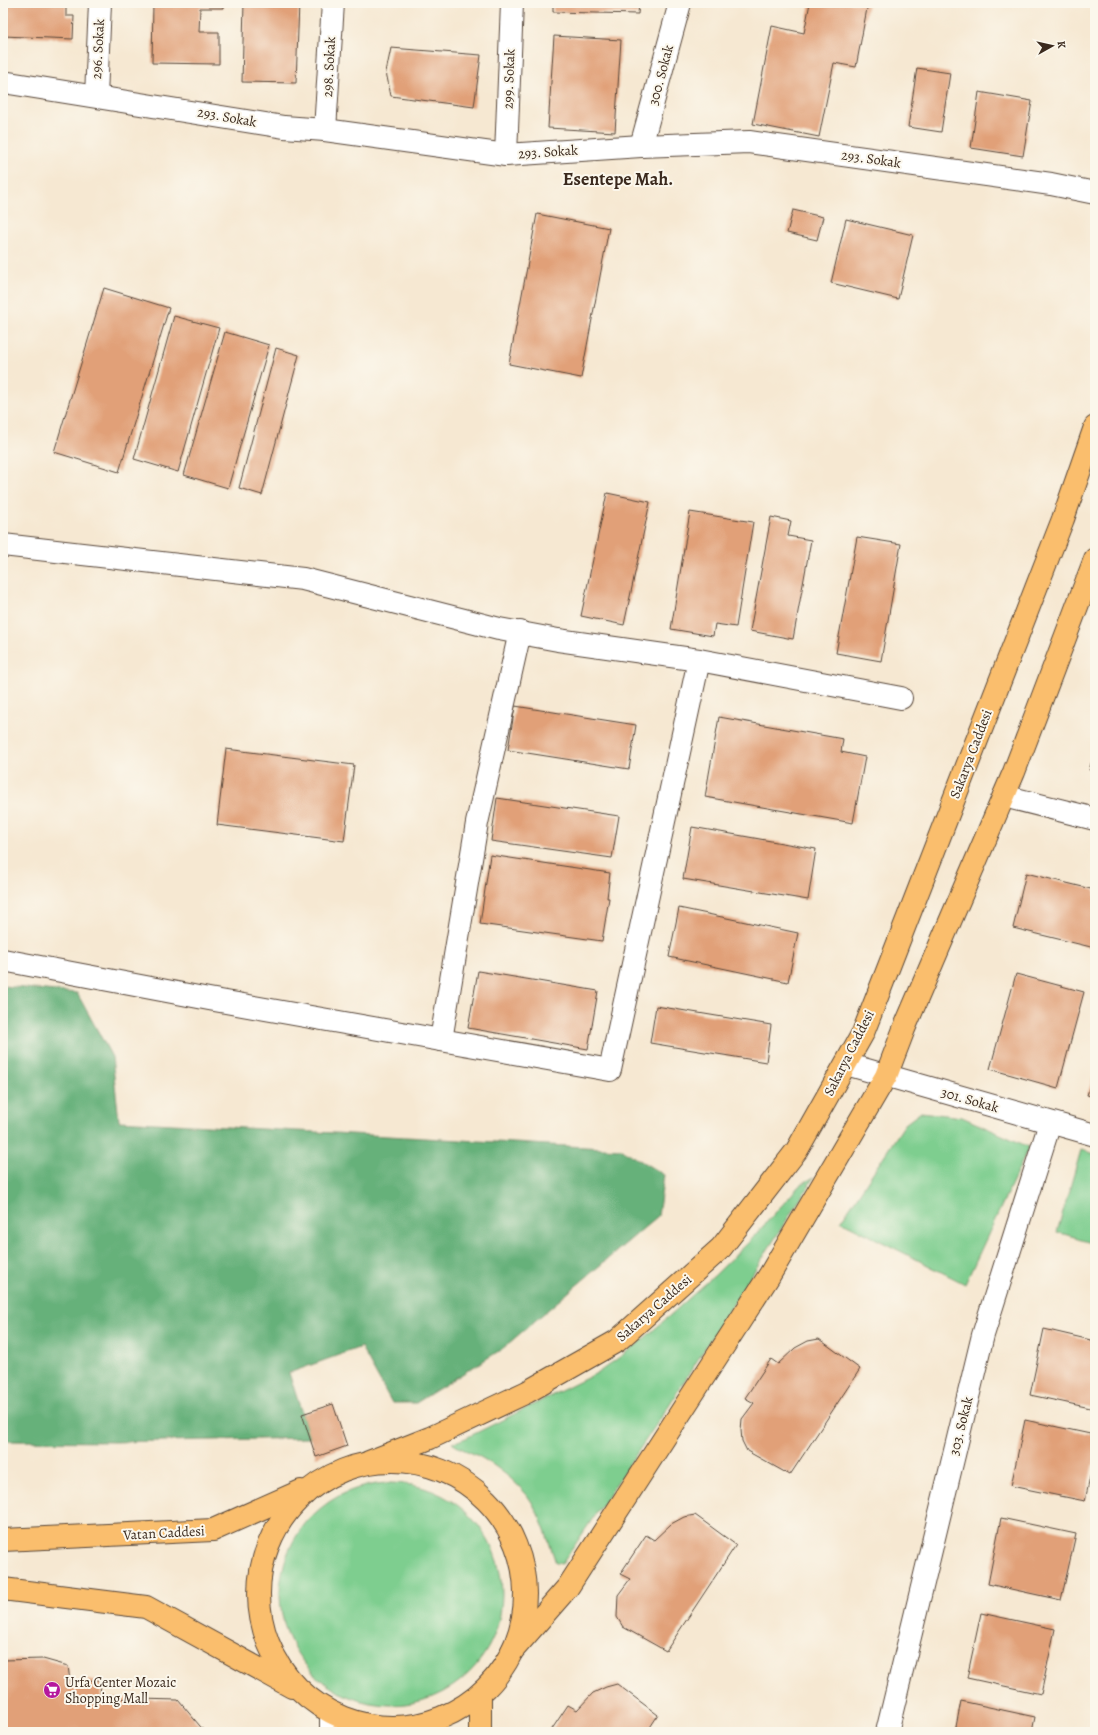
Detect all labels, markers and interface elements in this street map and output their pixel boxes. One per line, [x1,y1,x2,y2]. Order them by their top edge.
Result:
street label: 296. Sokak [87,18,109,80]
north arrow [1032,26,1072,66]
street label: 298. Sokak [318,36,340,98]
text: K [1053,40,1069,50]
street label: 300. Sokak [644,43,678,107]
street label: 299. Sokak [498,48,520,110]
street label: 293. Sokak [196,102,258,132]
street label: 293. Sokak [517,140,579,164]
street label: 293. Sokak [840,145,902,173]
district label: Esentepe Mah. [563,167,673,191]
street label: Sakarya Caddesi [945,707,997,801]
street label: Sakarya Caddesi [819,1007,879,1099]
street label: 301. Sokak [939,1083,1001,1117]
street label: Sakarya Caddesi [612,1270,696,1346]
street label: 303. Sokak [945,1394,978,1457]
street label: Vatan Caddesi [122,1521,205,1545]
place label: Urfa Center Mozaic Shopping Mall [65,1673,176,1708]
supermarket icon: Urfa Center Mozaic Shopping Mall [42,1680,62,1700]

